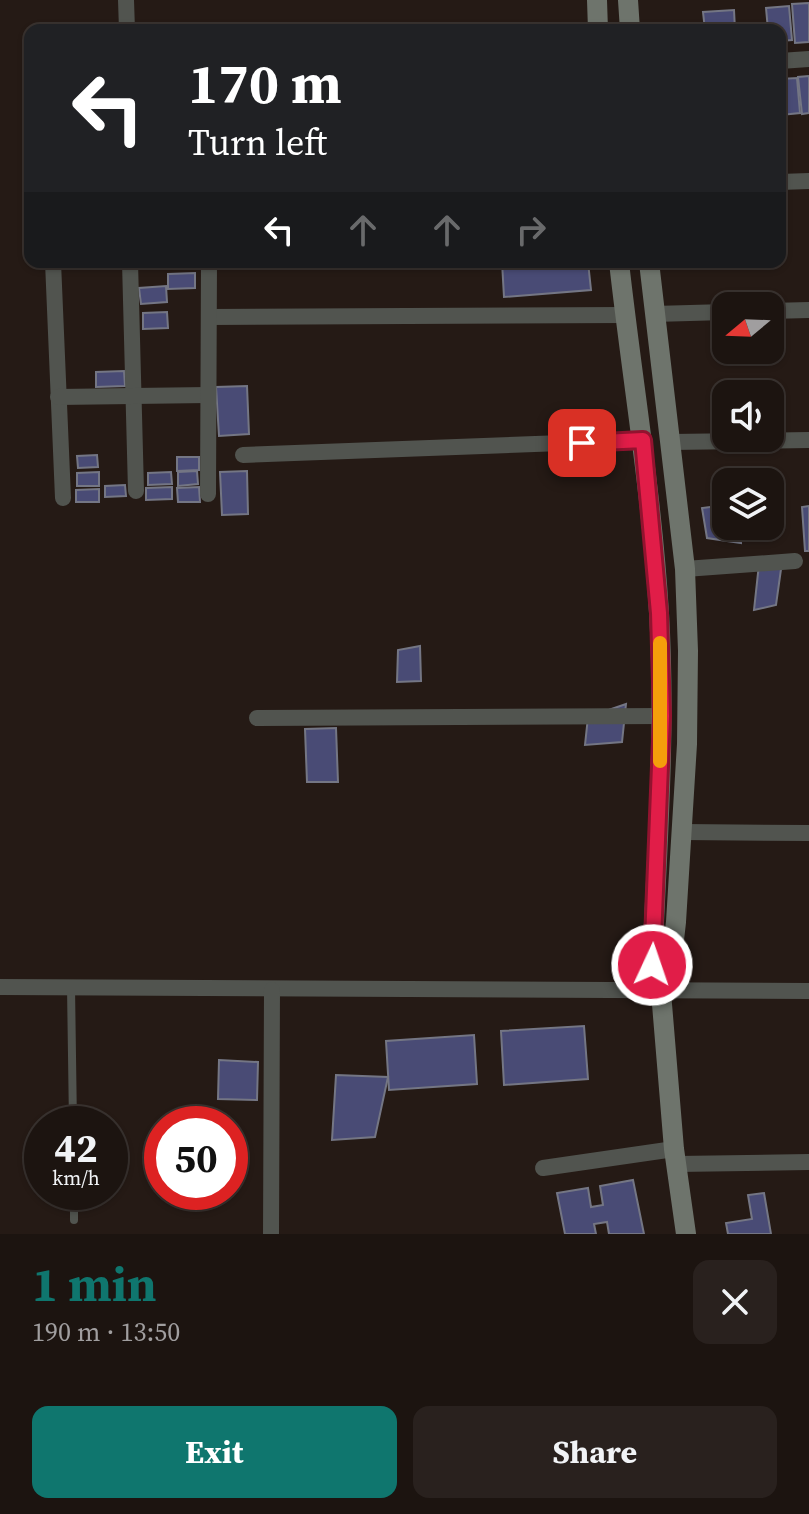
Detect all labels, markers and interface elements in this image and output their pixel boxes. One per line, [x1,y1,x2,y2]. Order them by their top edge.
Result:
text: 170 m [188,45,342,122]
icon: left [56,56,160,160]
text: Turn left [188,118,327,167]
icon: left [257,208,301,252]
icon: ahead [341,208,385,252]
icon: ahead [425,208,469,252]
icon: right [509,208,553,252]
north arrow [712,292,784,364]
map controls [712,292,784,540]
button: sound [712,380,784,452]
pin [548,409,616,477]
icon: arrive [560,421,604,465]
button: layers [712,468,784,540]
position arrow [610,923,694,1007]
speed limit sign: 50 [144,1106,248,1210]
text: 42 [54,1121,98,1175]
text: km/h [52,1164,100,1192]
text: 1 min [32,1251,157,1317]
button: close [693,1260,777,1344]
text: 190 m · 13:50 [32,1314,180,1350]
button: Exit [32,1406,397,1498]
button: Share [413,1406,777,1498]

